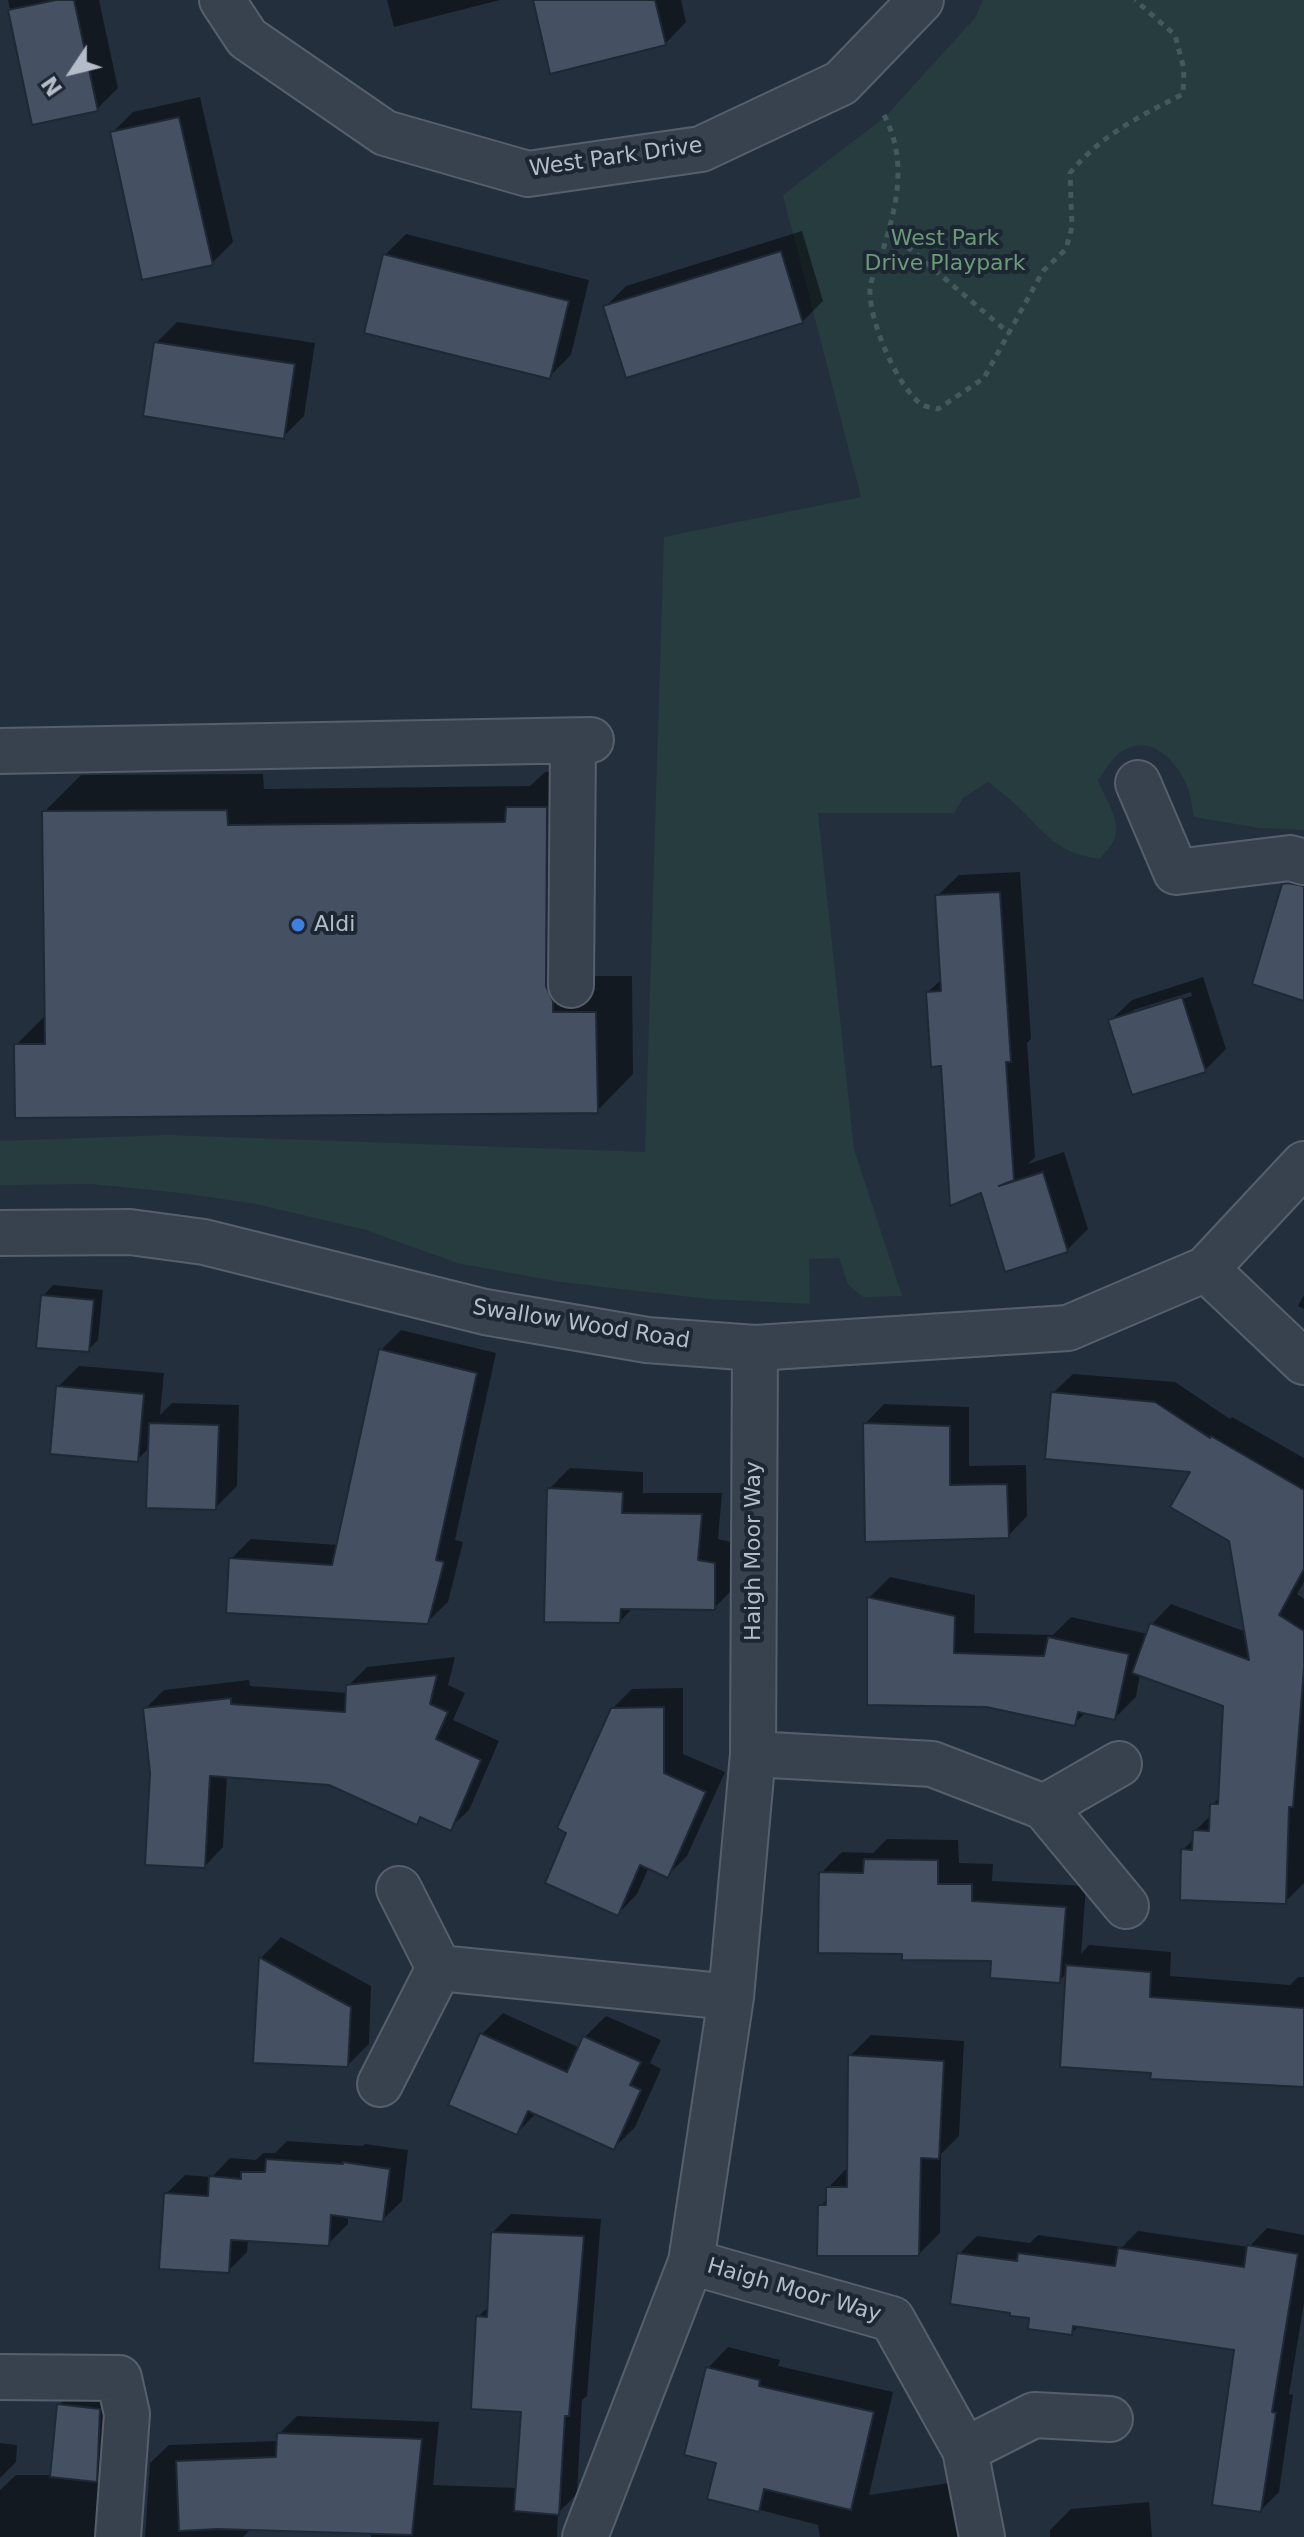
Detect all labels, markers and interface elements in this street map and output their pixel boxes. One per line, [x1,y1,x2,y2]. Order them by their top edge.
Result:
north arrow [32,32,112,112]
text: N [36,71,67,101]
street label: West Park Drive [528,133,704,183]
park label: West Park Drive Playpark [865,226,1025,278]
place label: Aldi [314,912,355,938]
marker: Aldi [289,916,307,934]
street label: Swallow Wood Road [470,1295,692,1355]
street label: Haigh Moor Way [741,1461,767,1641]
street label: Haigh Moor Way [704,2254,884,2328]

